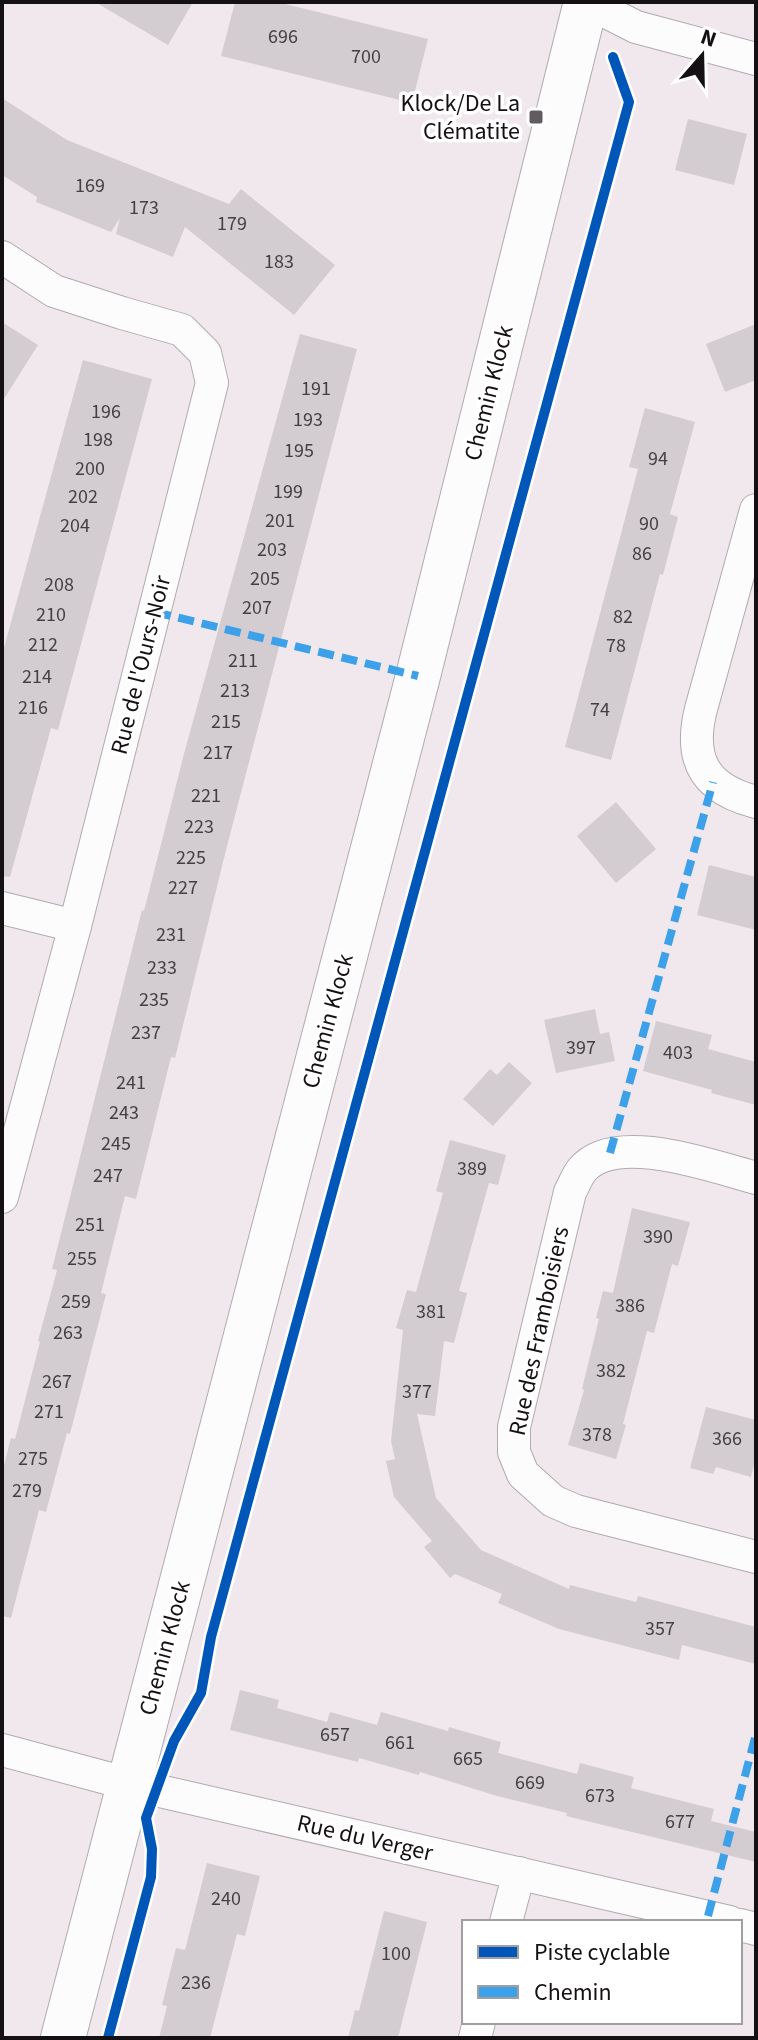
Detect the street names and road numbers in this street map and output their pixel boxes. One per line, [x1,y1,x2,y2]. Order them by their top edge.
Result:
street label: Chemin Klock [455,322,523,464]
street label: Rue de l'Ours-Noir [102,571,180,758]
street label: Chemin Klock [293,950,363,1092]
street label: Rue des Framboisiers [500,1223,578,1439]
street label: Chemin Klock [130,1577,200,1719]
street label: Rue du Verger [294,1805,437,1871]

